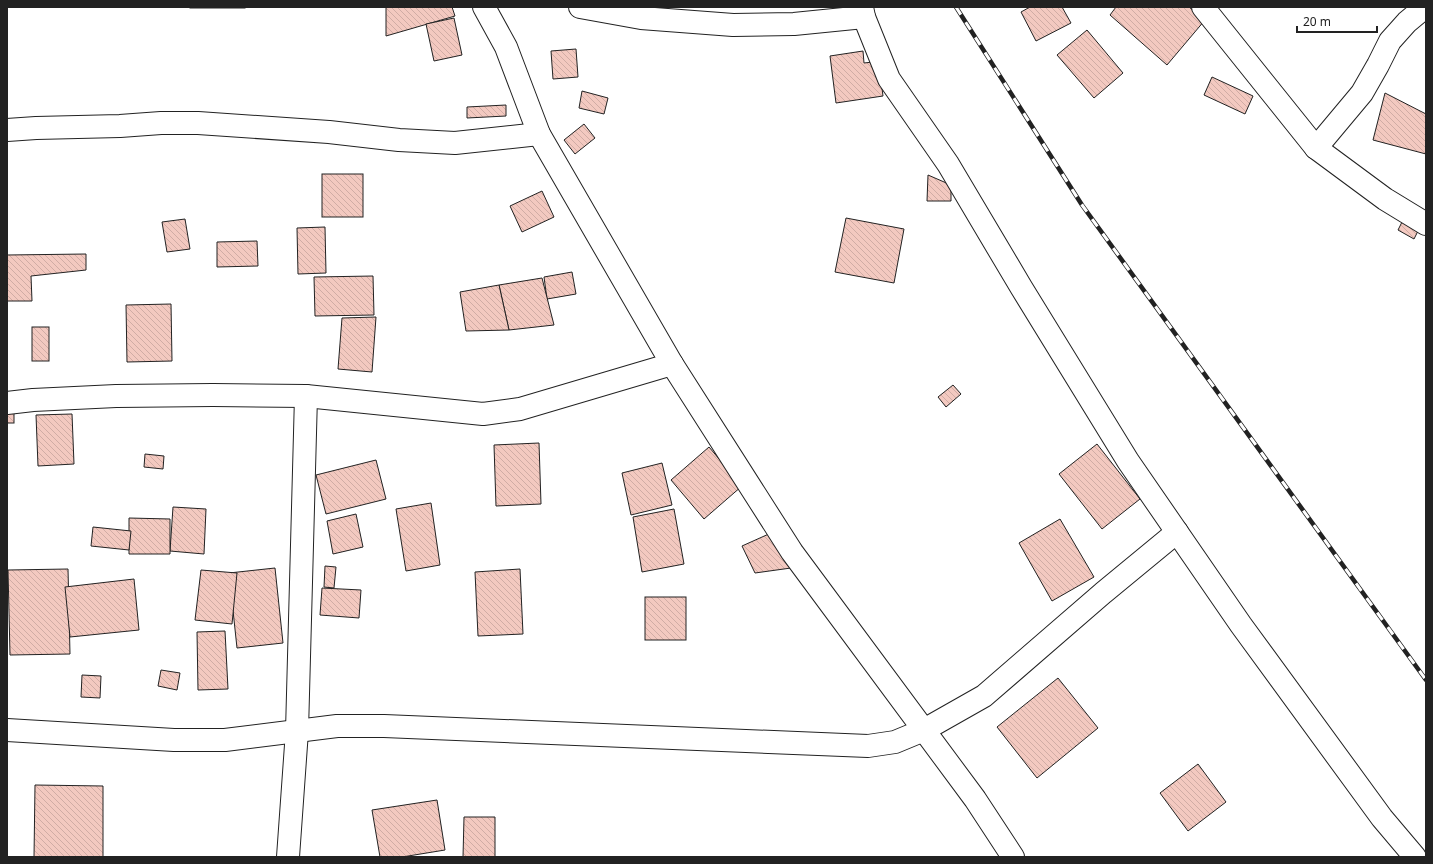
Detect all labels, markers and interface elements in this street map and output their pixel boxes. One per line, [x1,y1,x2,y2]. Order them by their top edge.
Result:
scale bar [1297,8,1377,34]
text: 20 m [1303,13,1331,30]

